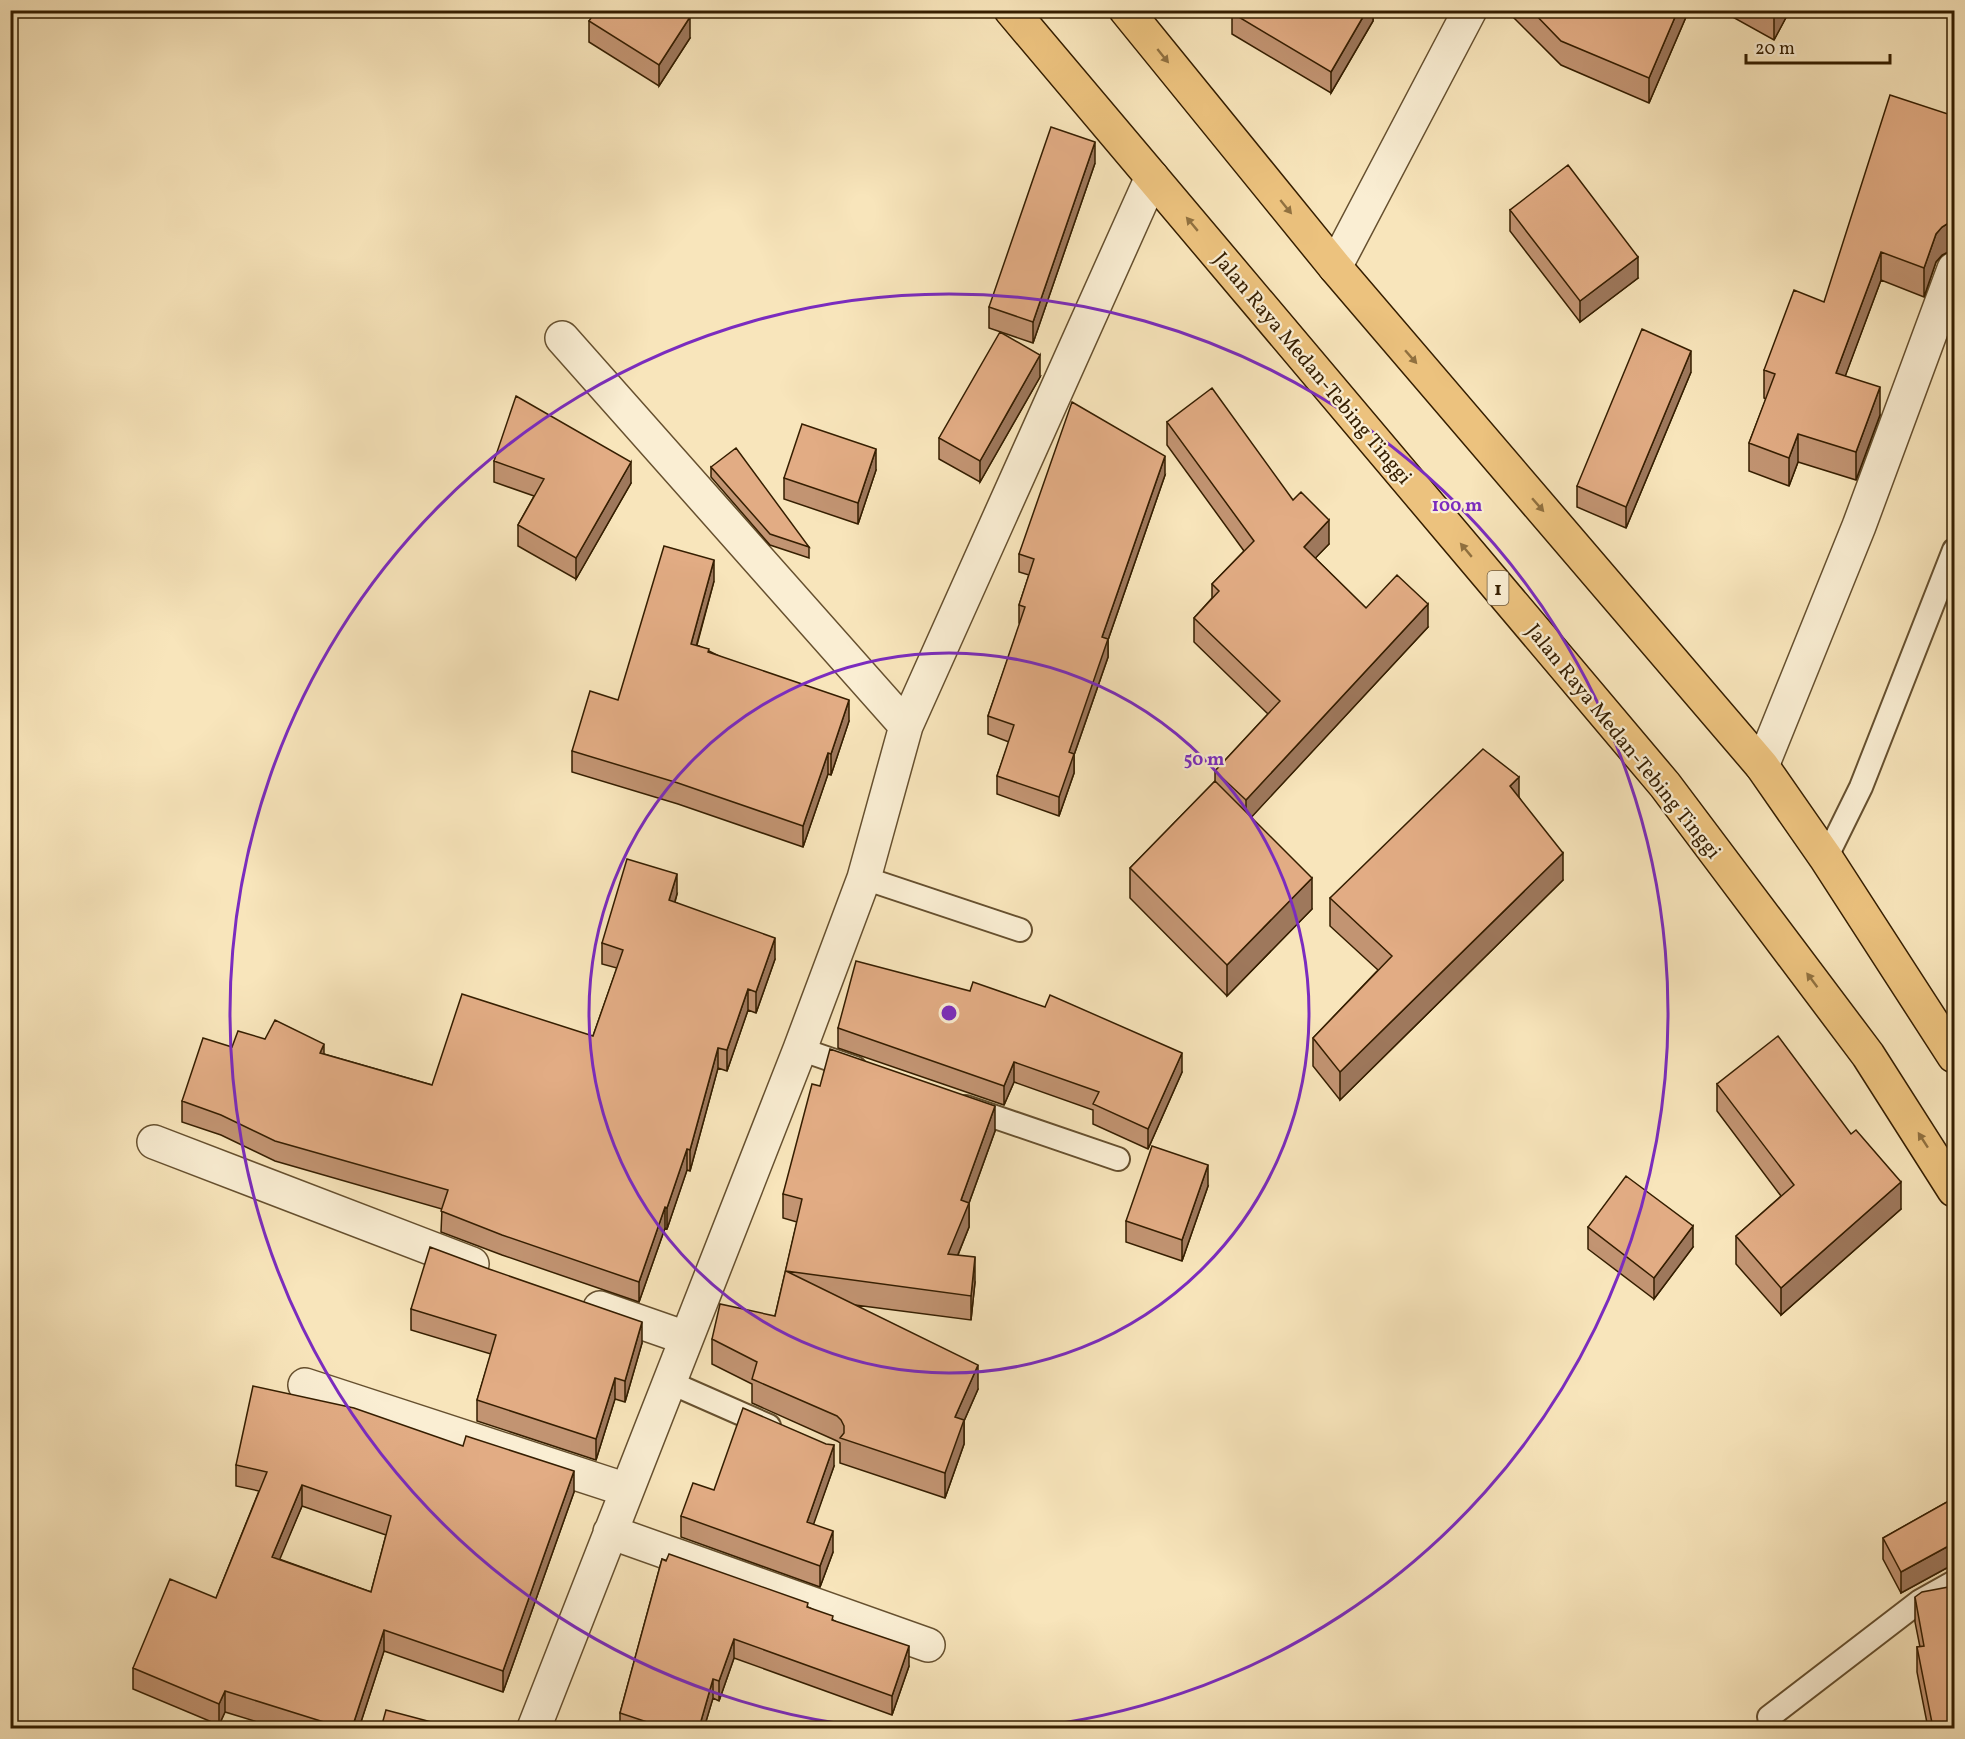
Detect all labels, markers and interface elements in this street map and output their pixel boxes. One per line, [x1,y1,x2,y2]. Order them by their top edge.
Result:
scale bar [1746,27,1890,65]
text: 20 m [1755,37,1795,62]
one-way arrow [1156,48,1169,64]
one-way arrow [1279,199,1292,215]
one-way arrow [1185,216,1198,232]
street label: Jalan Raya Medan-Tebing Tinggi [1206,247,1418,491]
one-way arrow [1404,349,1417,364]
text: 100 m [1432,494,1482,519]
one-way arrow [1531,497,1544,512]
one-way arrow [1460,542,1473,558]
road number: 1 [1488,571,1508,605]
street label: Jalan Raya Medan-Tebing Tinggi [1519,618,1727,866]
text: 50 m [1184,748,1224,773]
one-way arrow [1806,973,1818,988]
centre of rings [939,1003,959,1023]
one-way arrow [1917,1133,1929,1149]

